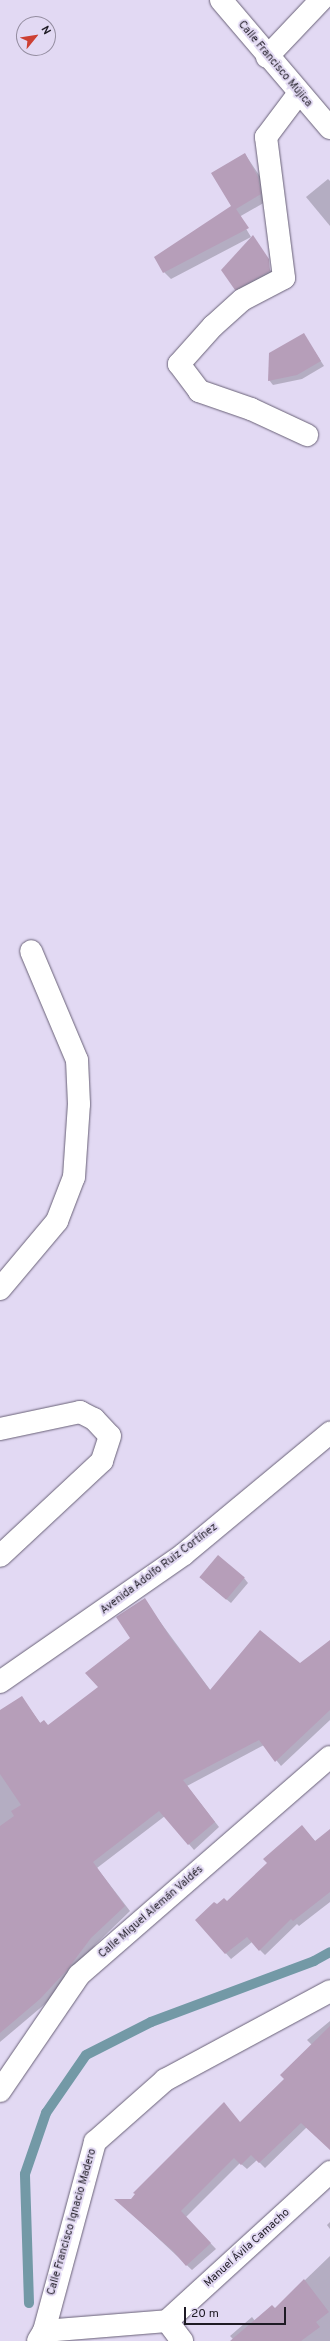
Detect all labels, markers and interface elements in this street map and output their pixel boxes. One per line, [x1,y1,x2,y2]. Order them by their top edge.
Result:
north arrow [16,16,56,56]
street label: Calle Francisco Mújica [235,18,315,110]
text: N [37,24,54,37]
street label: Avenida Adolfo Ruiz Cortínez [98,1521,220,1617]
street label: Calle Miguel Alemán Valdés [96,1863,206,1961]
street label: Calle Francisco Ignacio Madero [45,2147,99,2297]
street label: Manuel Ávila Camacho [201,2206,293,2290]
scale bar [186,2299,288,2325]
text: 20 m [191,2306,219,2322]

